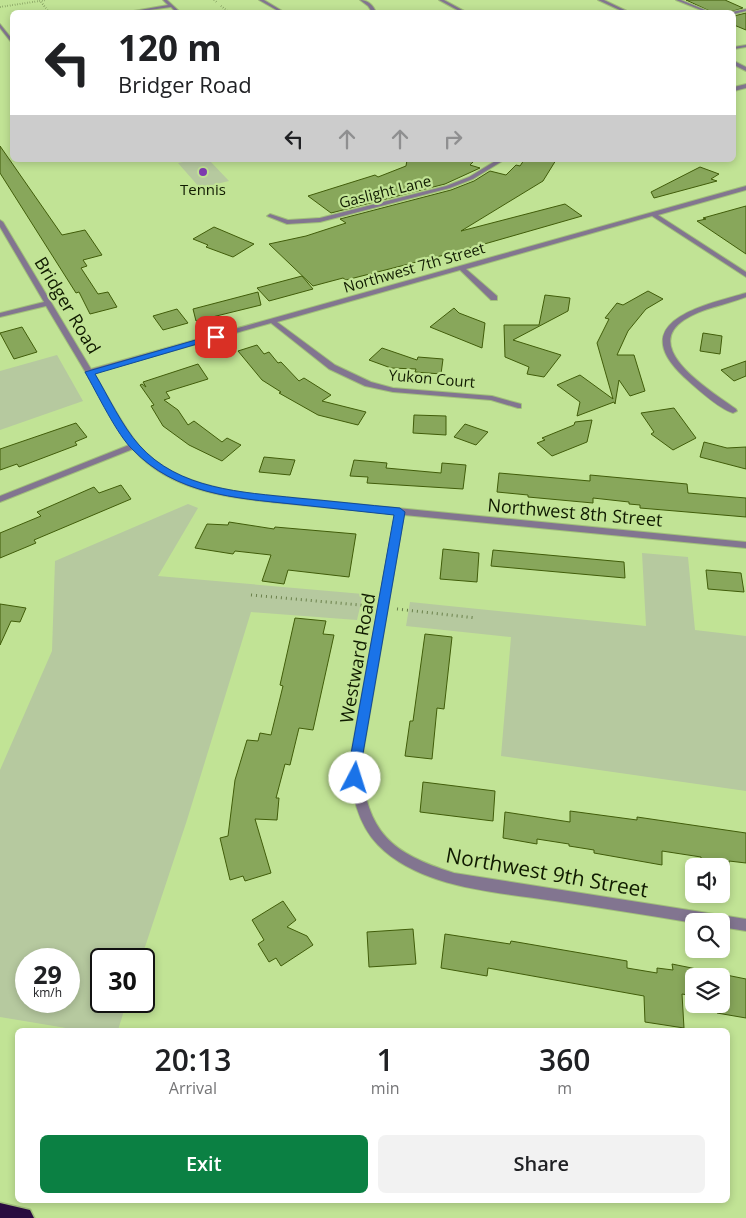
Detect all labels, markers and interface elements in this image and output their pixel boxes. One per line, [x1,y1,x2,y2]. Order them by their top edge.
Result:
text: 120 m [118,24,222,71]
icon: left [35,30,100,95]
text: Bridger Road [118,69,252,99]
icon: left [280,125,308,153]
icon: ahead [333,125,361,153]
icon: ahead [386,125,414,153]
icon: right [439,125,467,153]
marker: Tennis [197,166,209,178]
street label: Gaslight Lane [337,170,433,212]
place label: Tennis [180,179,226,199]
street label: Northwest 7th Street [341,237,487,297]
street label: Bridger Road [30,252,106,358]
pin [195,316,237,358]
icon: arrive [202,323,230,351]
street label: Yukon Court [388,364,476,392]
street label: Northwest 8th Street [486,492,664,532]
street label: Westward Road [334,591,380,725]
position arrow [328,751,380,803]
street label: Northwest 9th Street [444,840,650,904]
map controls [685,858,730,1013]
button: sound [685,858,730,903]
button: search [685,913,730,958]
speed limit sign: 30 [90,948,155,1013]
text: 29 [33,957,62,991]
button: layers [685,968,730,1013]
text: km/h [33,984,62,1001]
text: 20:13 [155,1039,231,1080]
text: 1 [377,1039,394,1080]
text: 360 [539,1039,590,1080]
text: Arrival [169,1077,217,1099]
text: min [371,1077,400,1099]
text: m [557,1077,572,1099]
button: Exit [40,1135,368,1193]
button: Share [378,1135,705,1193]

